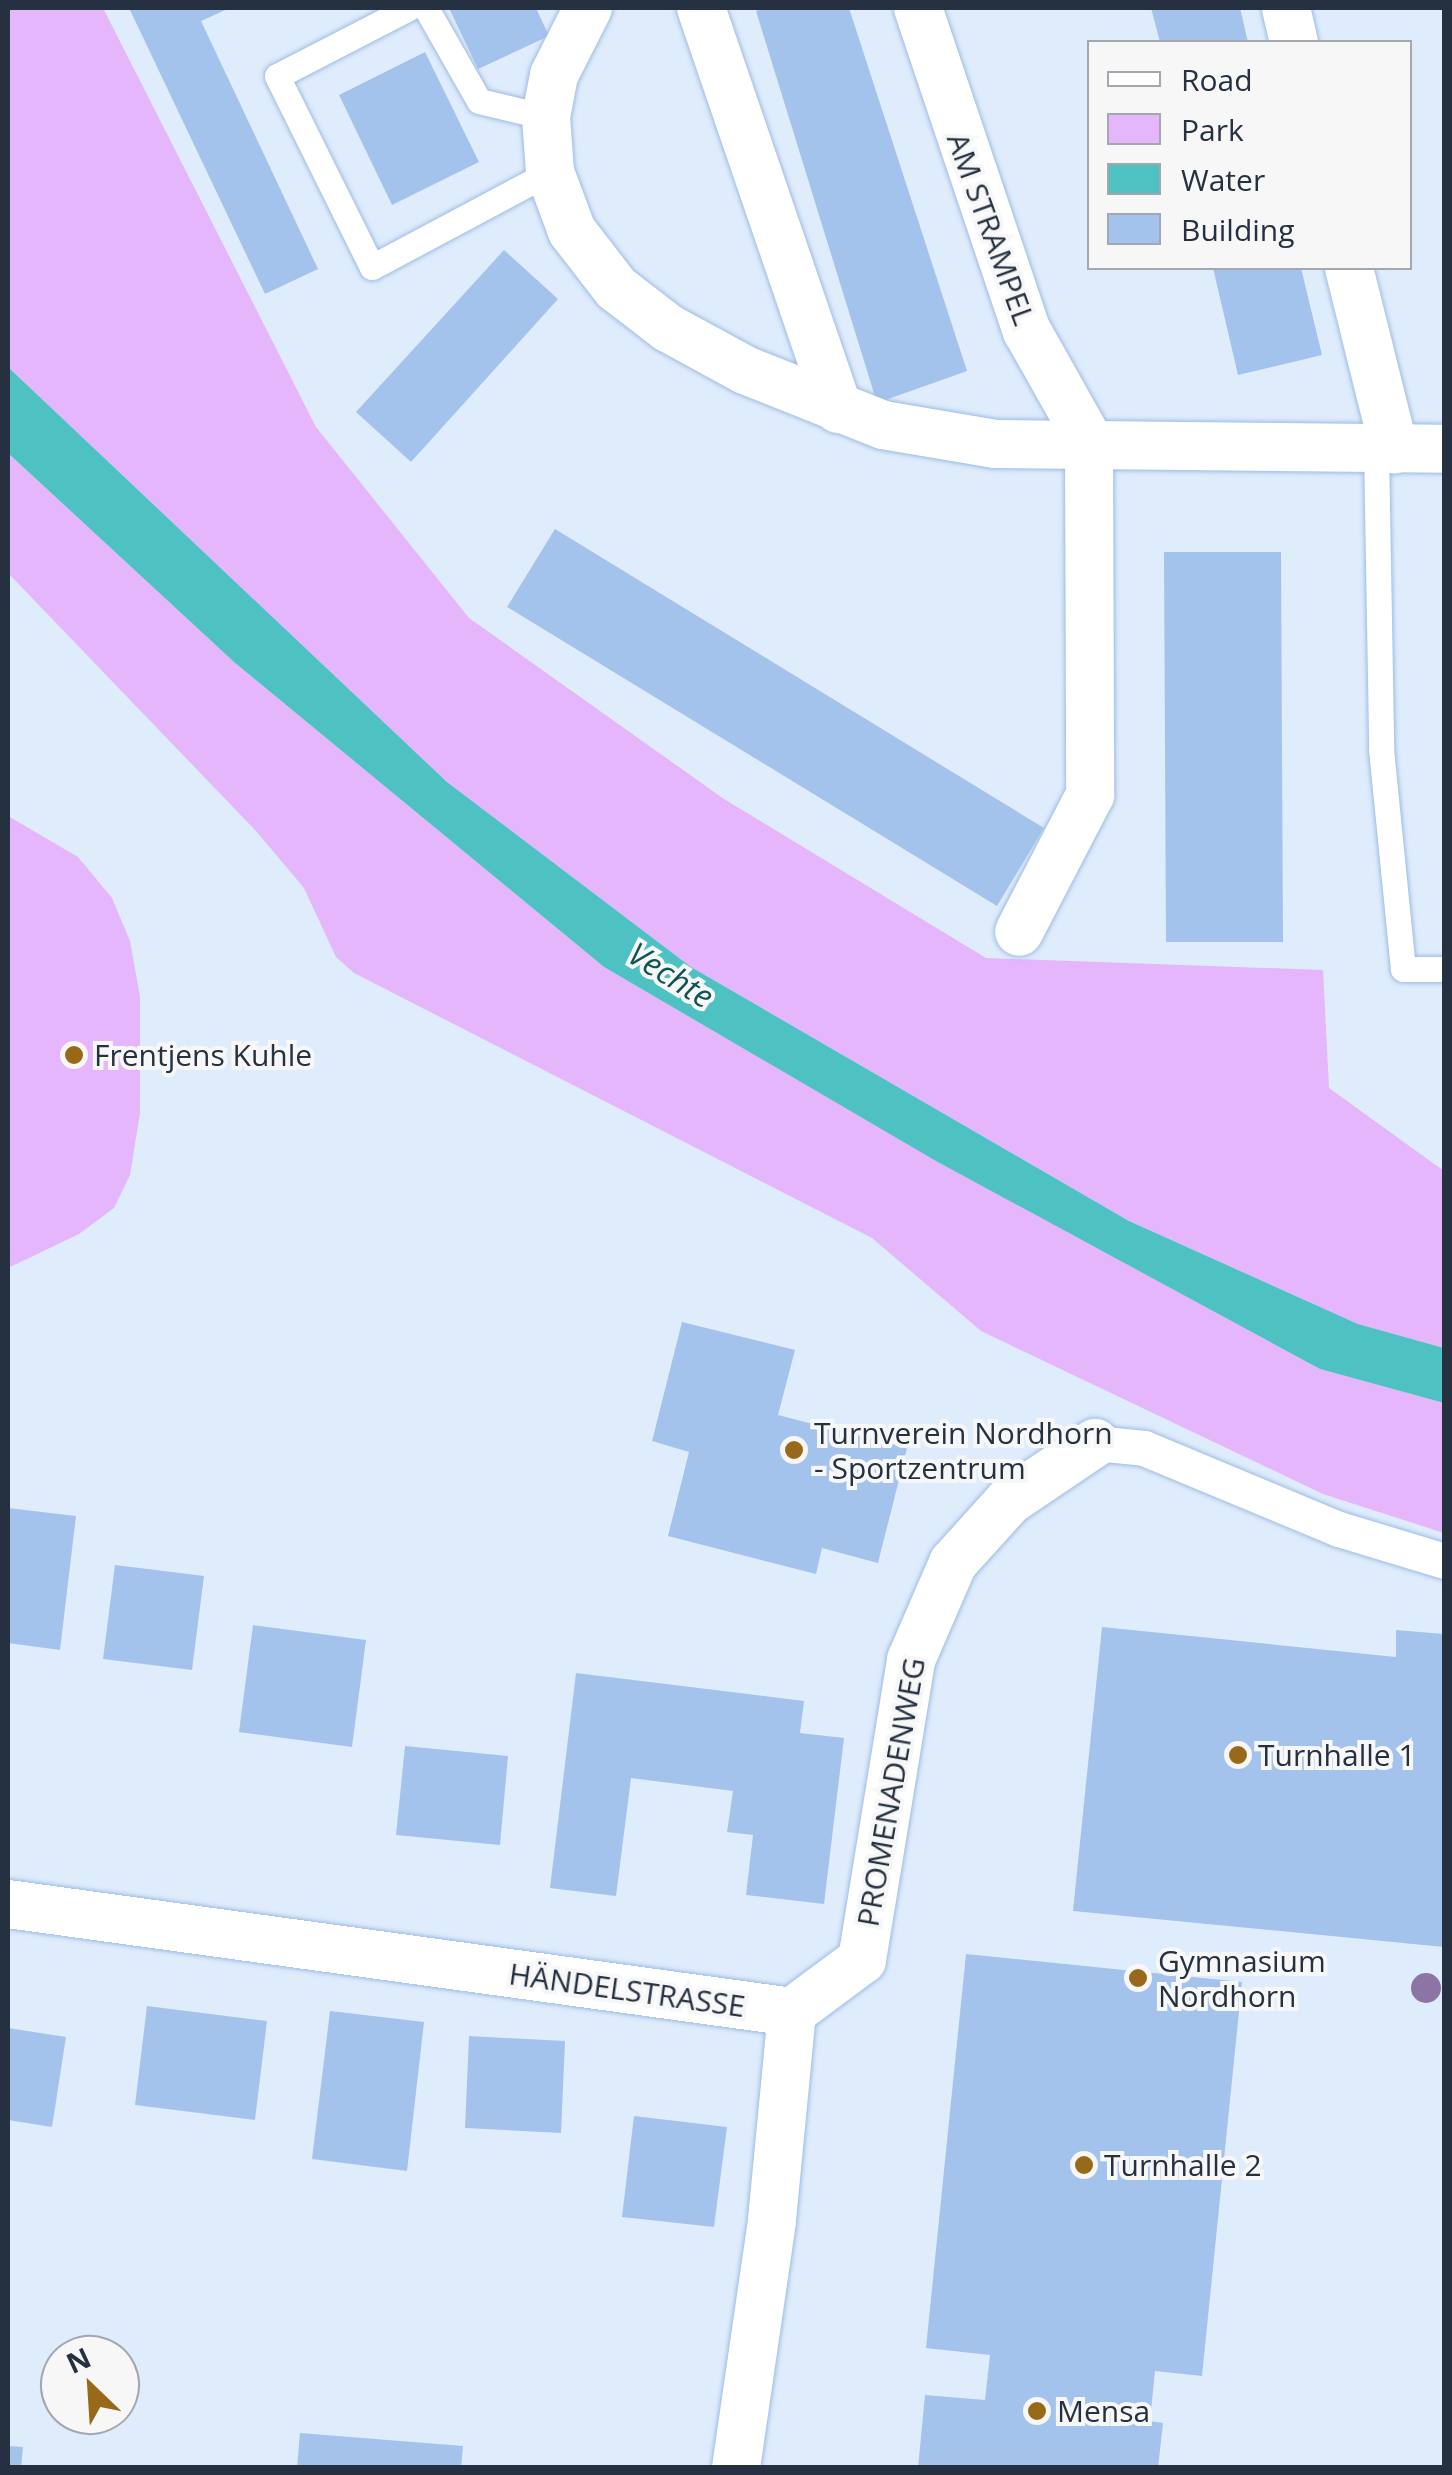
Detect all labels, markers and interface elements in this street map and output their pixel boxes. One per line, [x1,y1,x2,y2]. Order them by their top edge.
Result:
legend [1087,40,1412,270]
text: Road [1181,59,1253,100]
text: Park [1181,109,1244,150]
street label: AM STRAMPEL [940,128,1042,330]
text: Water [1181,159,1265,200]
text: Building [1181,209,1295,250]
water label: Vechte [621,934,721,1016]
place label: Frentjens Kuhle [94,1037,312,1073]
marker: Frentjens Kuhle [63,1044,85,1066]
place label: Turnverein Nordhorn - Sportzentrum [814,1415,1113,1486]
marker: Turnverein Nordhorn - Sportzentrum [783,1439,805,1461]
street label: PROMENADENWEG [850,1655,932,1929]
place label: Turnhalle 1 [1258,1737,1416,1773]
marker: Turnhalle 1 [1227,1744,1249,1766]
place label: Gymnasium Nordhorn [1158,1943,1326,2014]
street label: HÄNDELSTRASSE [507,1956,747,2024]
marker: Gymnasium Nordhorn [1127,1967,1149,1989]
place label: Turnhalle 2 [1104,2147,1262,2183]
marker: Turnhalle 2 [1073,2154,1095,2176]
north arrow [40,2335,140,2435]
text: N [60,2338,97,2382]
place label: Mensa [1057,2393,1150,2429]
marker: Mensa [1026,2400,1048,2422]

